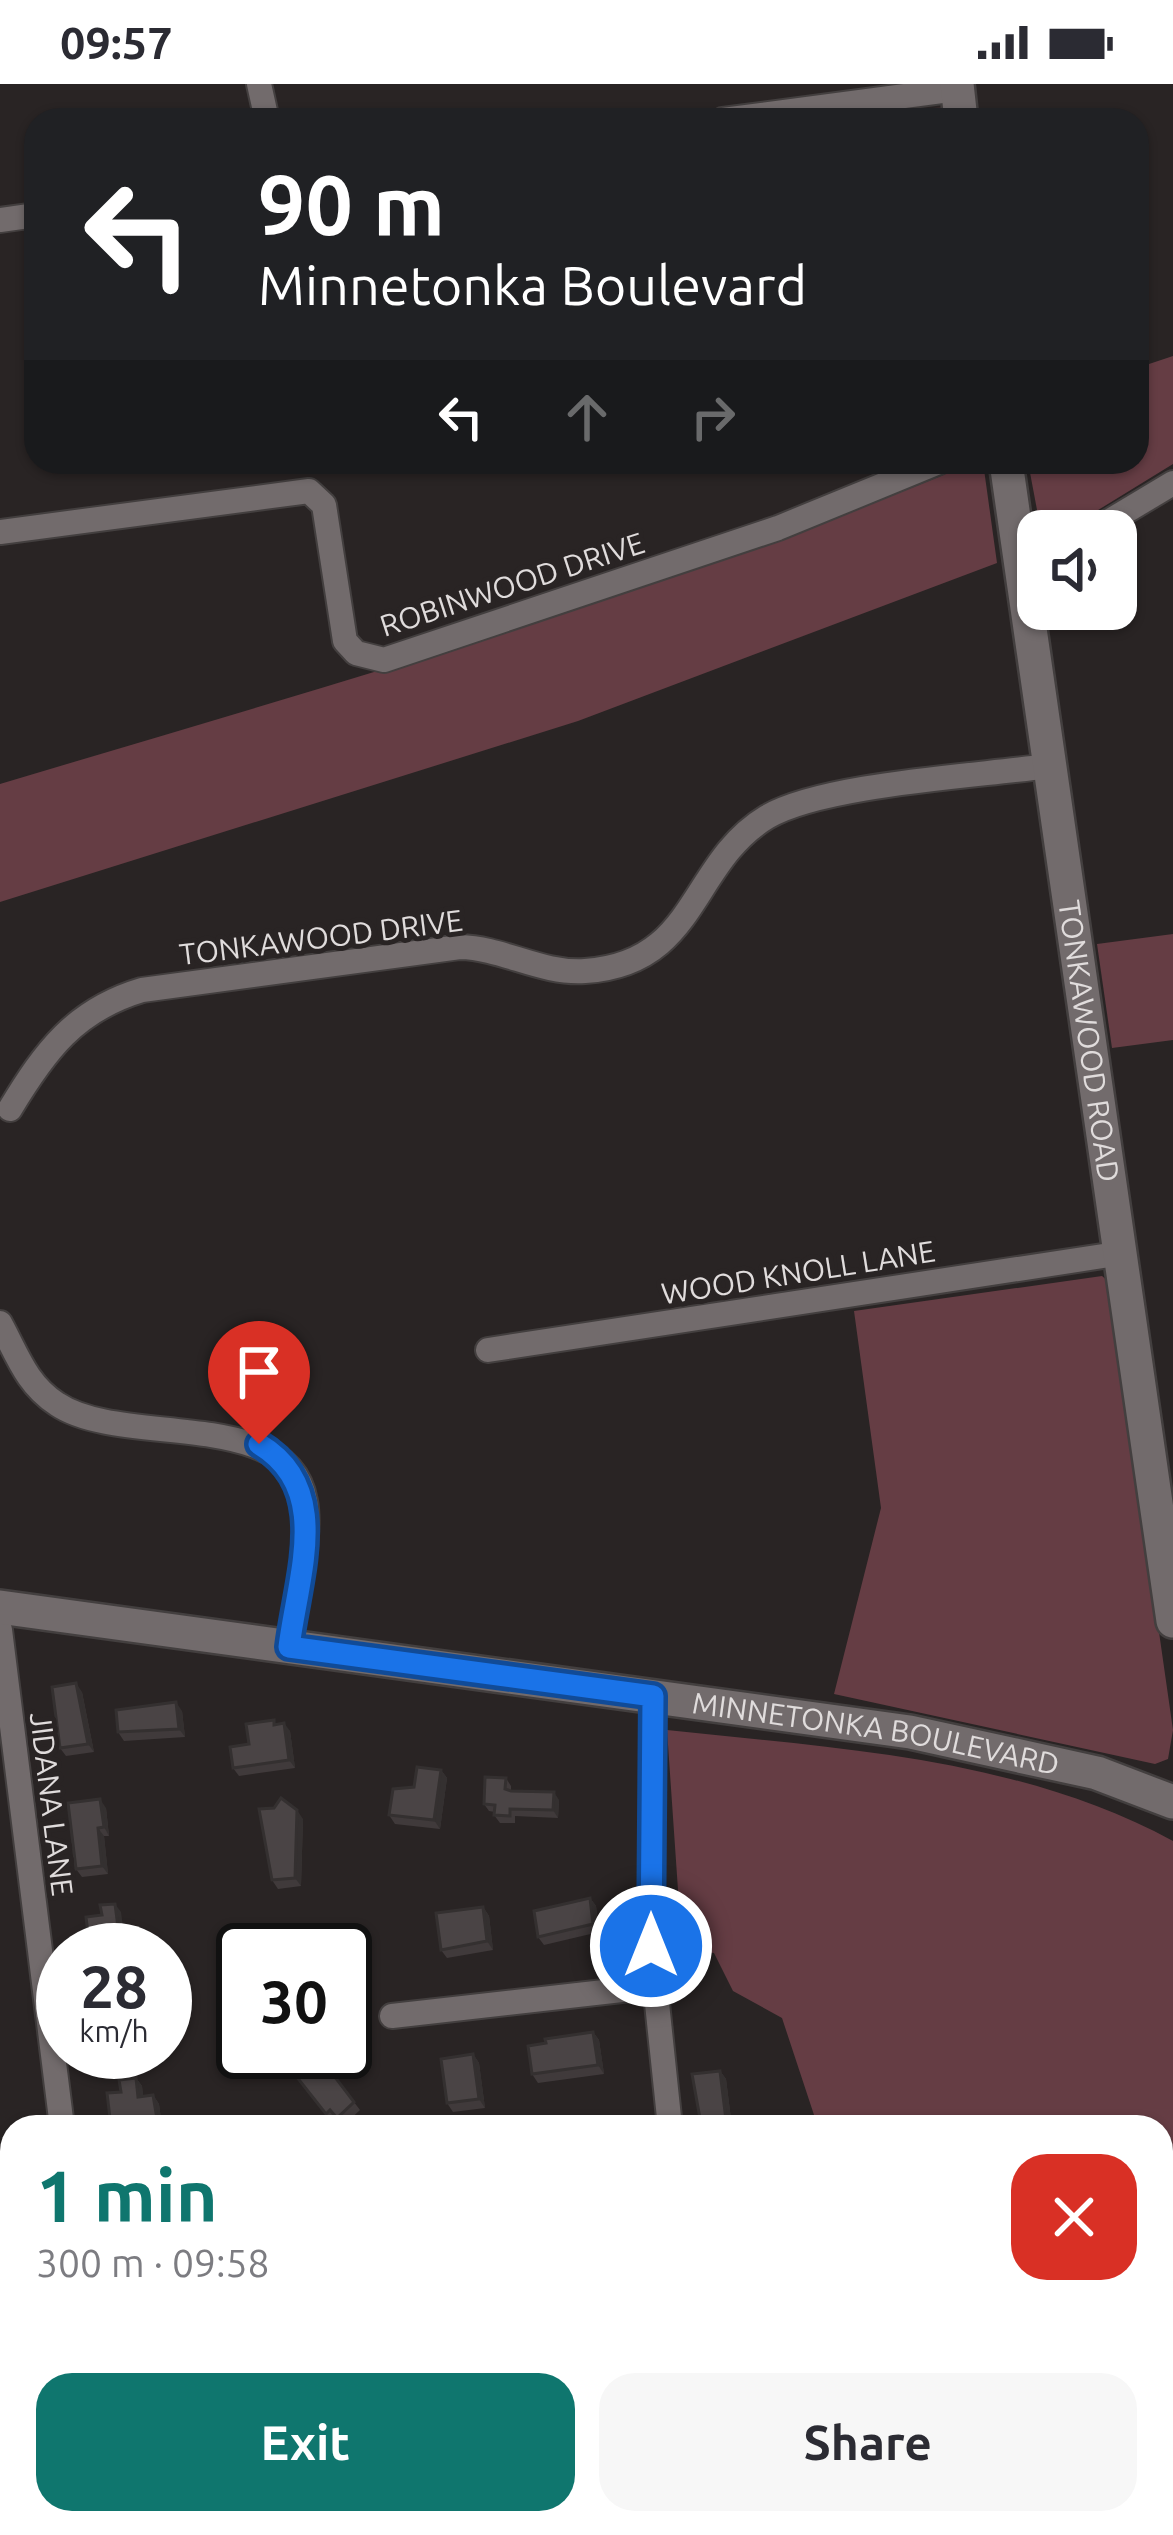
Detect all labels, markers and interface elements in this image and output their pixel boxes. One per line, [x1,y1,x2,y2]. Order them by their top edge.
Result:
text: 09:57 [60,17,173,68]
icon: left [60,156,216,312]
text: 90 m [258,157,445,251]
text: Minnetonka Boulevard [258,255,807,315]
icon: left [428,384,494,450]
icon: ahead [554,384,620,450]
icon: right [680,384,746,450]
map controls [1017,510,1137,630]
button: sound [1017,510,1137,630]
street label: ROBINWOOD DRIVE [376,525,648,643]
street label: TONKAWOOD ROAD [1052,898,1127,1184]
street label: TONKAWOOD DRIVE [177,903,465,971]
street label: WOOD KNOLL LANE [659,1234,937,1310]
pin [208,1321,310,1444]
icon: arrive [226,1339,292,1405]
street label: MINNETONKA BOULEVARD [690,1685,1063,1781]
street label: JIDANA LANE [24,1710,80,1898]
position arrow [588,1883,714,2009]
speed limit sign: 30 [216,1923,372,2079]
text: 28 [80,1952,148,2019]
text: km/h [79,2014,149,2048]
button: close [1011,2154,1137,2280]
text: 1 min [36,2155,218,2236]
text: 300 m · 09:58 [36,2241,270,2284]
button: Exit [36,2373,575,2511]
button: Share [599,2373,1137,2511]

